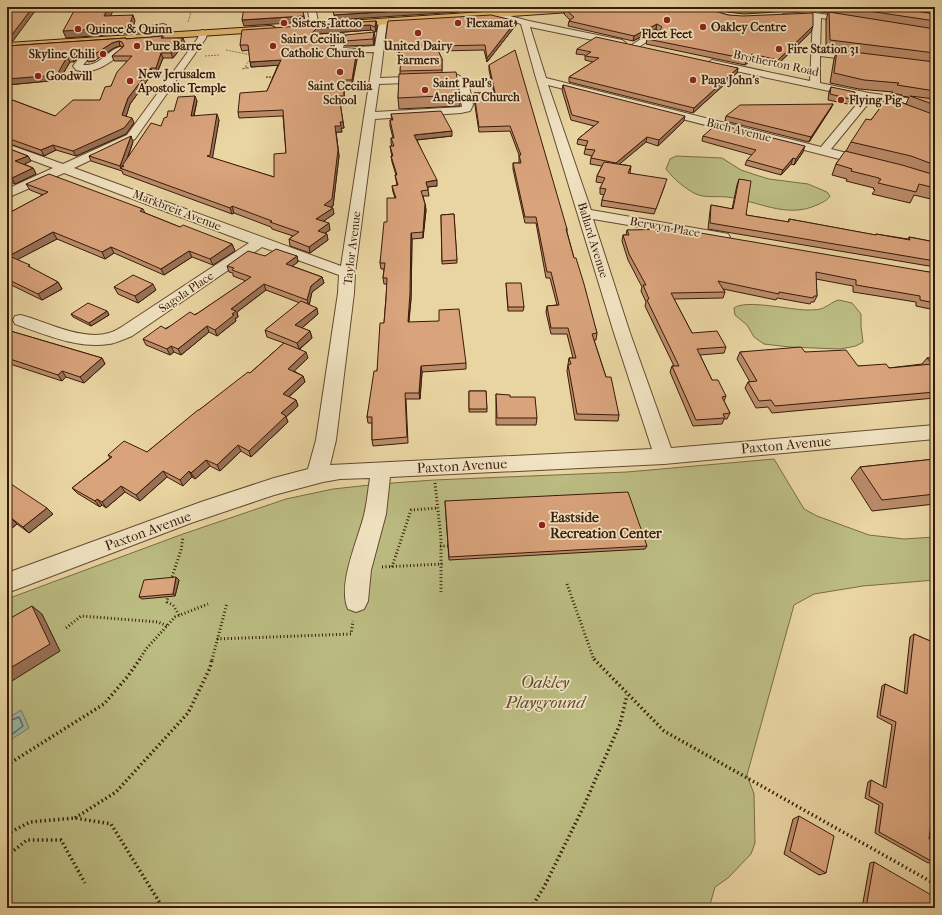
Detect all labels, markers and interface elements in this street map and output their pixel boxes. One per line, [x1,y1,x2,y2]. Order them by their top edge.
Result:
marker: Fleet Feet [662,15,672,25]
place label: Sisters Tattoo [292,16,362,30]
place label: Flexamat [465,16,514,30]
marker: Sisters Tattoo [279,18,289,28]
marker: Flexamat [453,18,463,28]
place label: Oakley Centre [711,20,786,35]
place label: Quince & Quinn [86,22,173,36]
marker: Oakley Centre [698,22,708,32]
marker: Quince & Quinn [73,24,83,34]
place label: Fleet Feet [640,27,693,41]
marker: United Dairy Farmers [413,28,423,38]
place label: Saint Cecilia Catholic Church [281,32,365,60]
place label: Pure Barre [145,39,202,53]
place label: United Dairy Farmers [383,39,453,67]
marker: Pure Barre [132,41,142,51]
marker: Saint Cecilia Catholic Church [268,41,278,51]
place label: Fire Station 31 [786,42,859,57]
marker: Fire Station 31 [774,44,784,54]
place label: Skyline Chili [29,47,95,62]
street label: Brotherton Road [732,47,821,79]
marker: Skyline Chili [98,49,108,59]
place label: New Jerusalem Apostolic Temple [137,67,226,96]
marker: Saint Cecilia School [335,67,345,77]
place label: Goodwill [46,69,93,83]
marker: Goodwill [33,71,43,81]
place label: Papa John's [701,73,760,88]
marker: Papa John's [688,75,698,85]
marker: New Jerusalem Apostolic Temple [125,76,135,86]
place label: Saint Paul's Anglican Church [432,76,520,105]
place label: Saint Cecilia School [308,79,373,107]
marker: Saint Paul's Anglican Church [420,85,430,95]
place label: Flying Pig [848,93,902,108]
marker: Flying Pig [836,95,846,105]
street label: Bach Avenue [705,115,773,145]
street label: Markbreit Avenue [131,187,223,233]
street label: Ballard Avenue [575,200,611,280]
street label: Taylor Avenue [341,210,363,286]
street label: Berwyn Place [629,214,701,240]
street label: Sagola Place [156,269,216,315]
street label: Paxton Avenue [740,433,832,457]
street label: Paxton Avenue [416,455,508,477]
street label: Paxton Avenue [103,508,193,554]
place label: Eastside Recreation Center [550,509,663,542]
marker: Eastside Recreation Center [537,520,547,530]
park label: Oakley Playground [504,672,587,712]

